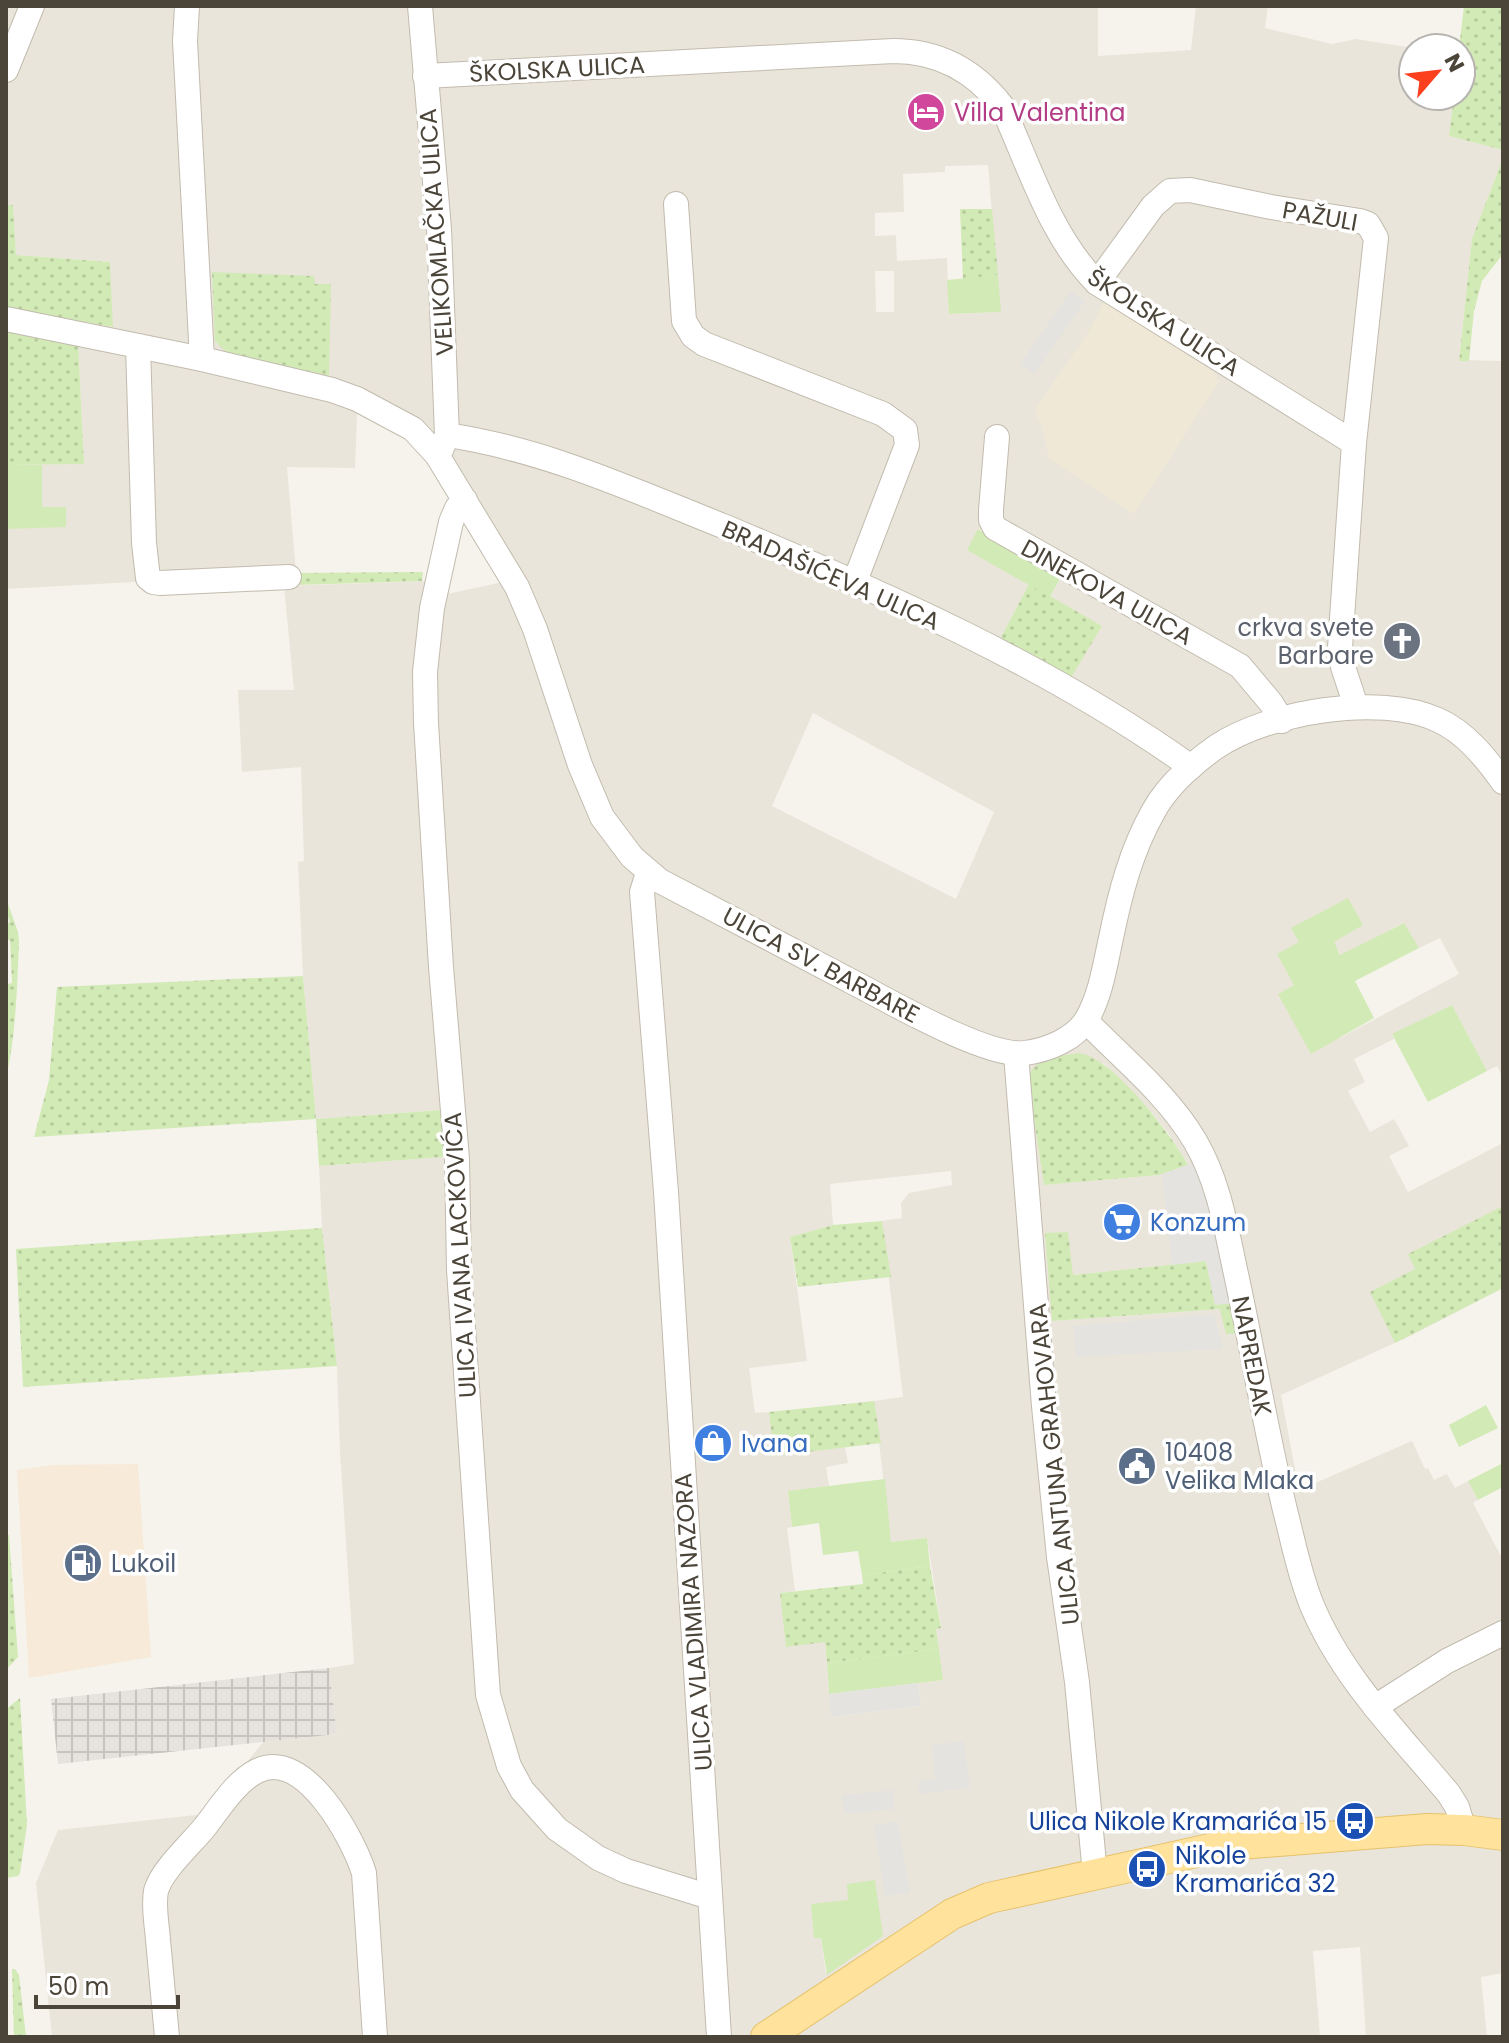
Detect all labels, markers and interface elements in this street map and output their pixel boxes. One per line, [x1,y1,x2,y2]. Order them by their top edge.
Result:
north arrow [1397,32,1477,112]
street label: ŠKOLSKA ULICA [468,48,646,90]
text: N [1437,48,1472,77]
hotel icon: Villa Valentina [905,91,947,133]
place label: Villa Valentina [954,96,1125,129]
street label: VELIKOMLAČKA ULICA [411,107,461,357]
street label: PAŽULI [1280,193,1360,239]
street label: ŠKOLSKA ULICA [1081,260,1247,384]
street label: BRADAŠIĆEVA ULICA [717,512,945,638]
street label: DINEKOVA ULICA [1015,531,1199,653]
place label: crkva svete Barbare [1238,611,1374,672]
church icon: crkva svete Barbare [1381,620,1423,662]
street label: ULICA SV. BARBARE [717,899,925,1031]
street label: ULICA IVANA LACKOVIĆA [436,1111,484,1399]
supermarket icon: Konzum [1101,1201,1143,1243]
place label: Konzum [1150,1206,1246,1239]
street label: NAPREDAK [1224,1293,1280,1419]
street label: ULICA ANTUNA GRAHOVARA [1021,1301,1087,1627]
shop icon: Ivana [692,1422,734,1464]
place label: Ivana [741,1427,808,1460]
place label: 10408 Velika Mlaka [1165,1436,1314,1497]
public building icon: 10408 Velika Mlaka [1116,1445,1158,1487]
street label: ULICA VLADIMIRA NAZORA [666,1472,720,1772]
fuel station icon: Lukoil [62,1542,104,1584]
place label: Lukoil [111,1547,176,1580]
bus stop icon: Ulica Nikole Kramarića 15 [1334,1800,1376,1842]
place label: Ulica Nikole Kramarića 15 [1029,1805,1327,1838]
place label: Nikole Kramarića 32 [1175,1839,1336,1900]
bus stop icon: Nikole Kramarića 32 [1126,1848,1168,1890]
scale bar [36,1959,178,2009]
text: 50 m [48,1970,109,2003]

